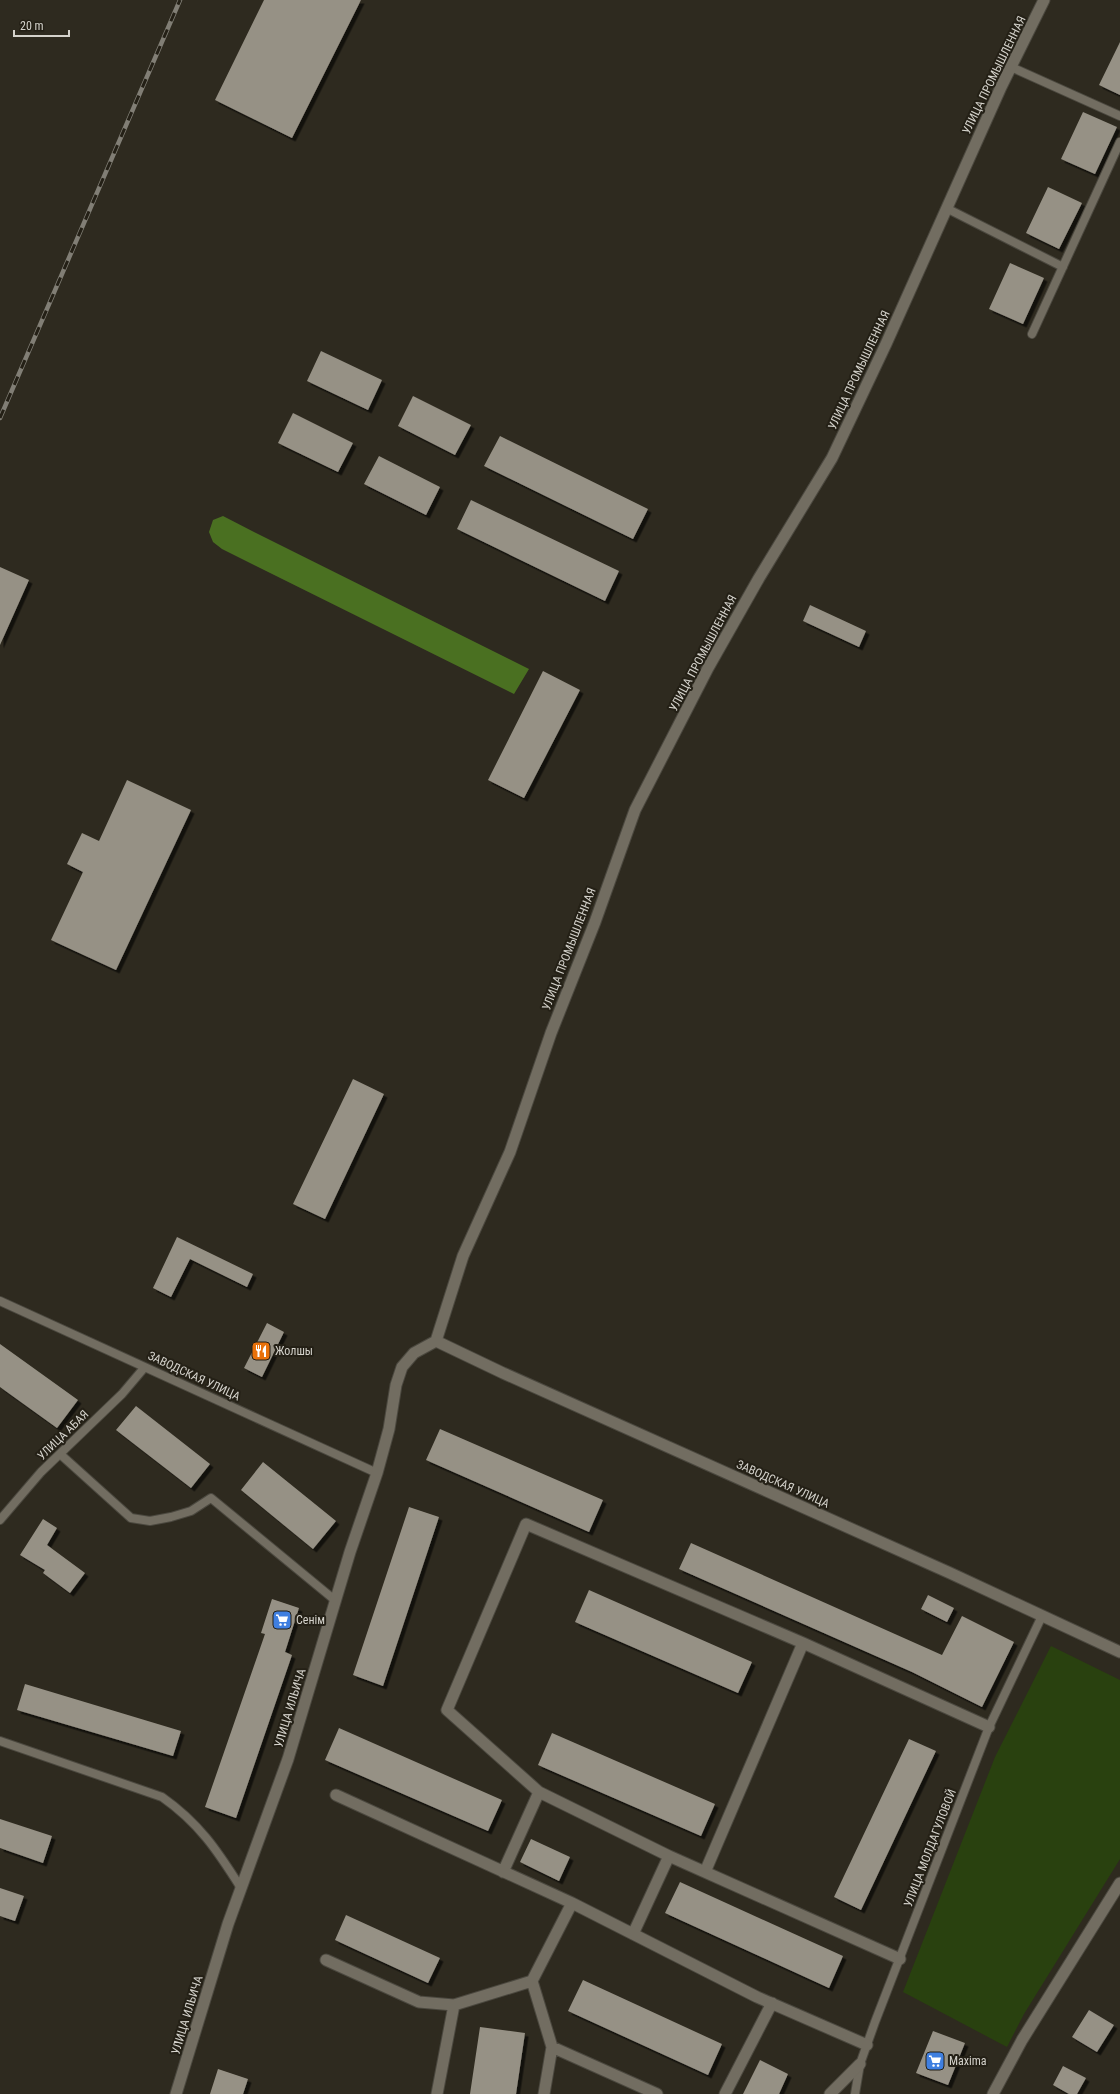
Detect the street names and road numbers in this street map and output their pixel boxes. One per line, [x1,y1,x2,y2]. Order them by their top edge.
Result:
street label: УЛИЦА ПРОМЫШЛЕННАЯ [959,14,1029,136]
street label: УЛИЦА ПРОМЫШЛЕННАЯ [825,308,893,432]
street label: УЛИЦА ПРОМЫШЛЕННАЯ [666,592,740,714]
street label: УЛИЦА ПРОМЫШЛЕННАЯ [539,886,599,1012]
street label: ЗАВОДСКАЯ УЛИЦА [146,1348,242,1404]
street label: УЛИЦА АБАЯ [34,1407,92,1463]
street label: ЗАВОДСКАЯ УЛИЦА [734,1457,832,1511]
street label: УЛИЦА ИЛЬИЧА [271,1667,309,1749]
street label: УЛИЦА МОЛДАГУЛОВОЙ [900,1787,959,1909]
street label: УЛИЦА ИЛЬИЧА [168,1974,206,2056]

